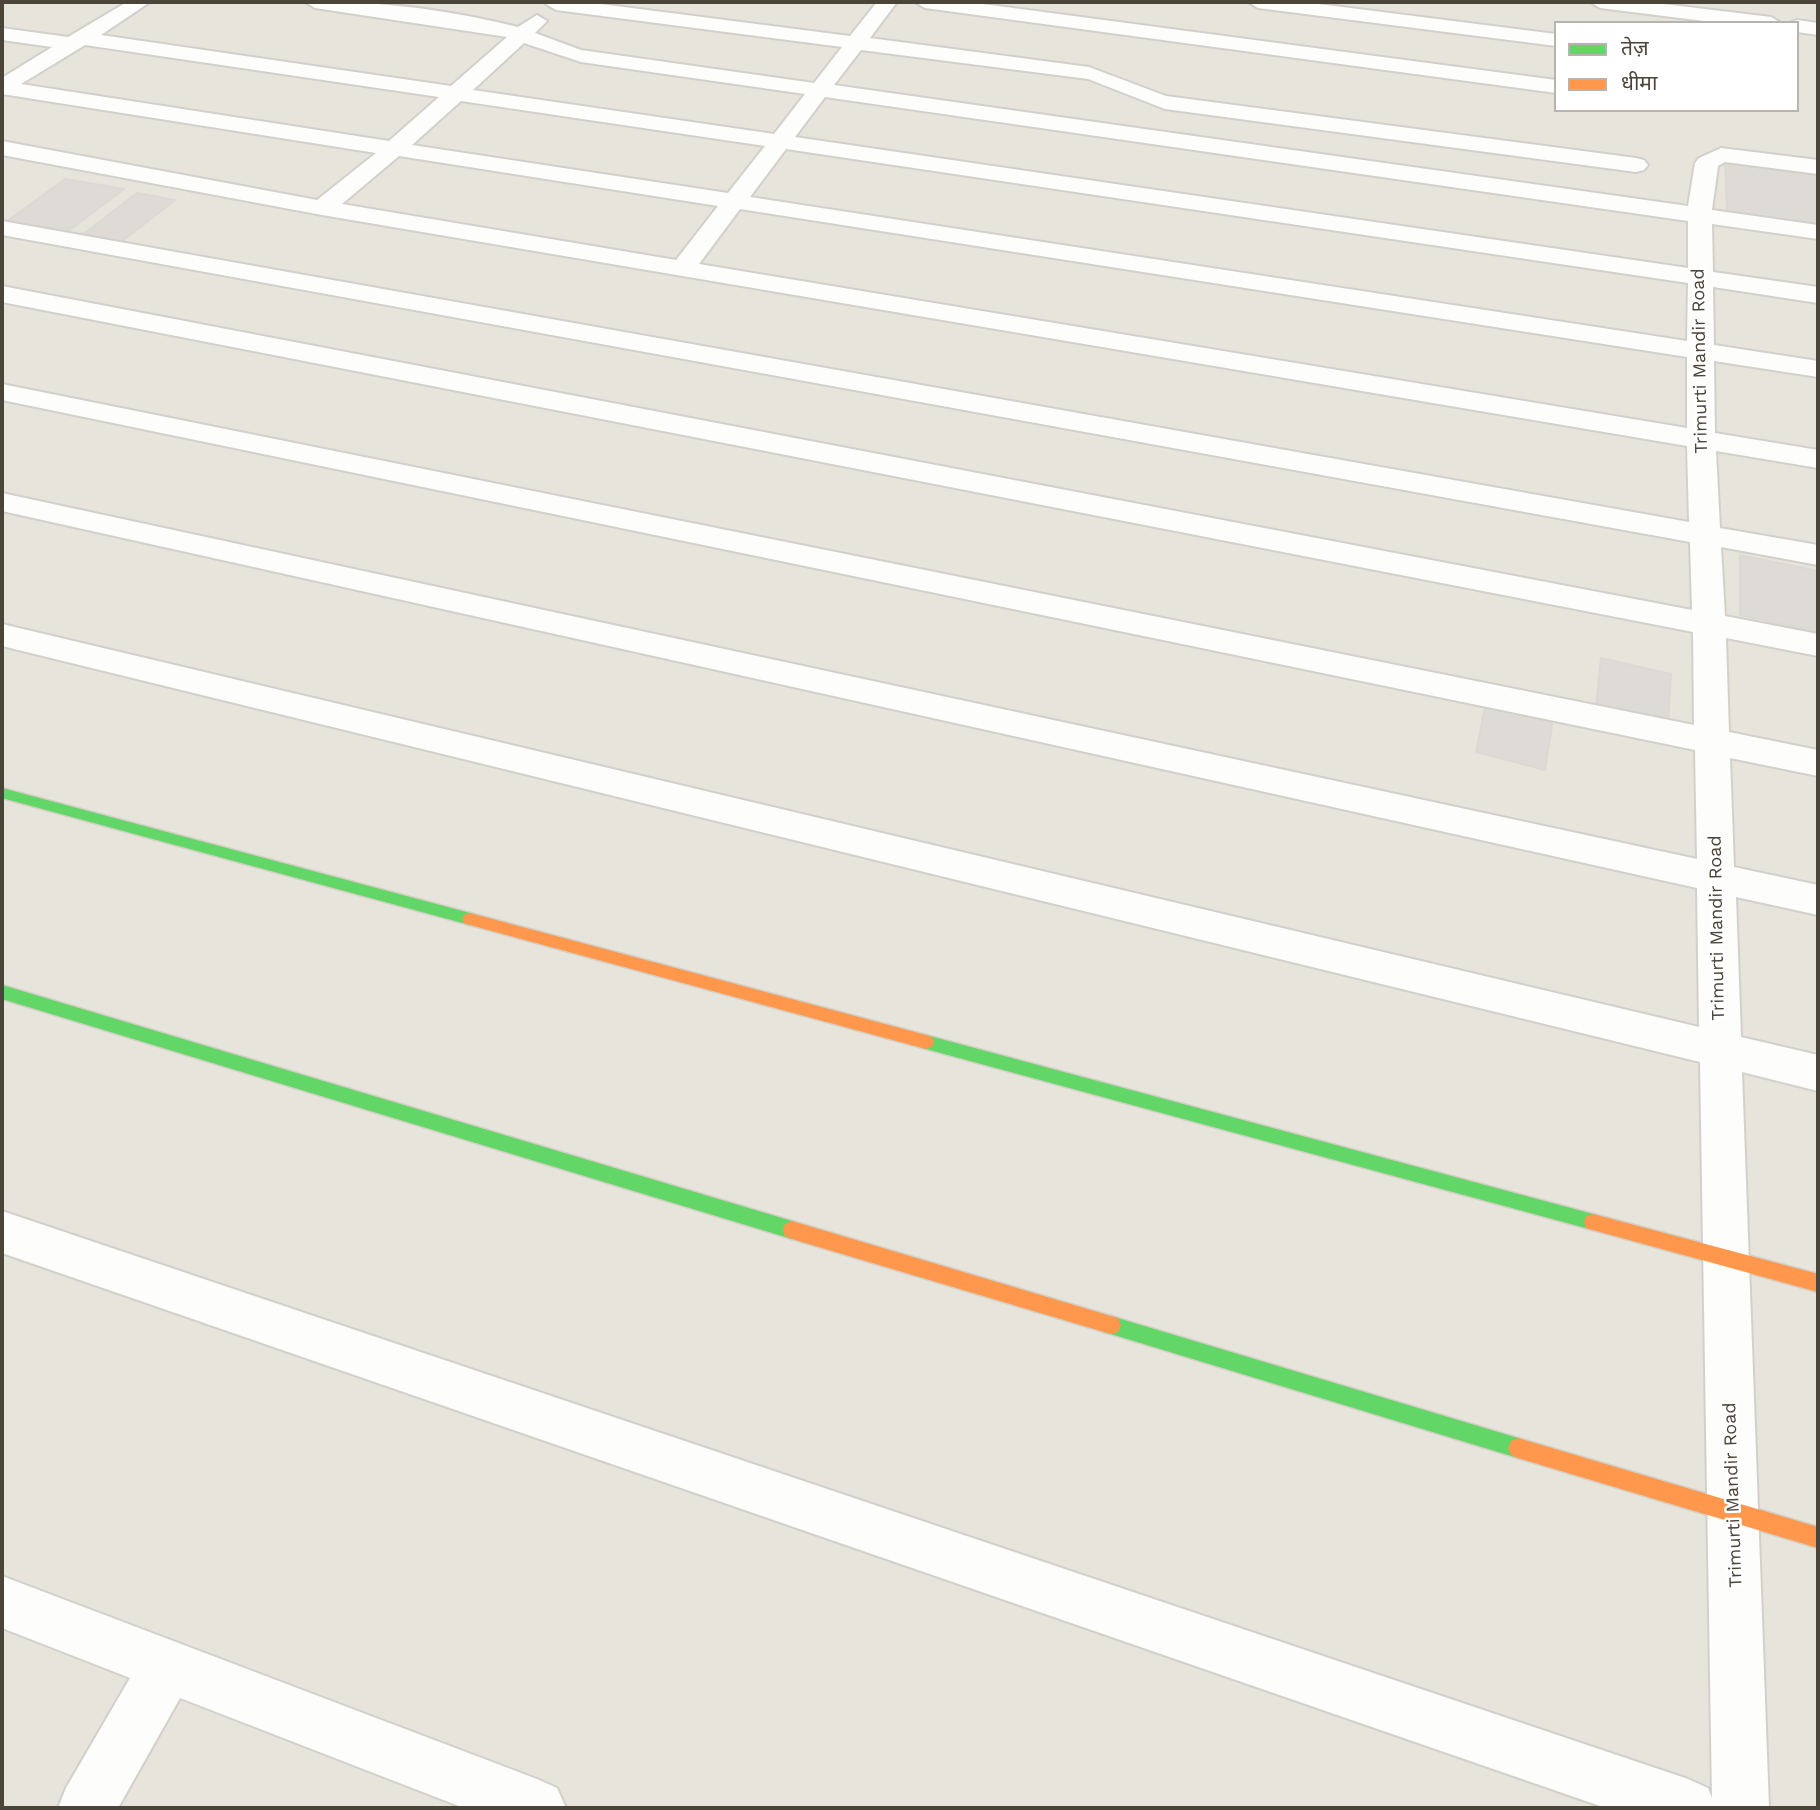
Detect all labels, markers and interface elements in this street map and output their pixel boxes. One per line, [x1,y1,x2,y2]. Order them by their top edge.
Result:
legend [1554,21,1799,112]
text: तेज़ [1621,35,1649,60]
text: धीमा [1621,70,1657,95]
street label: Trimurti Mandir Road [1688,268,1712,454]
street label: Trimurti Mandir Road [1705,835,1729,1021]
street label: Trimurti Mandir Road [1719,1402,1747,1588]

